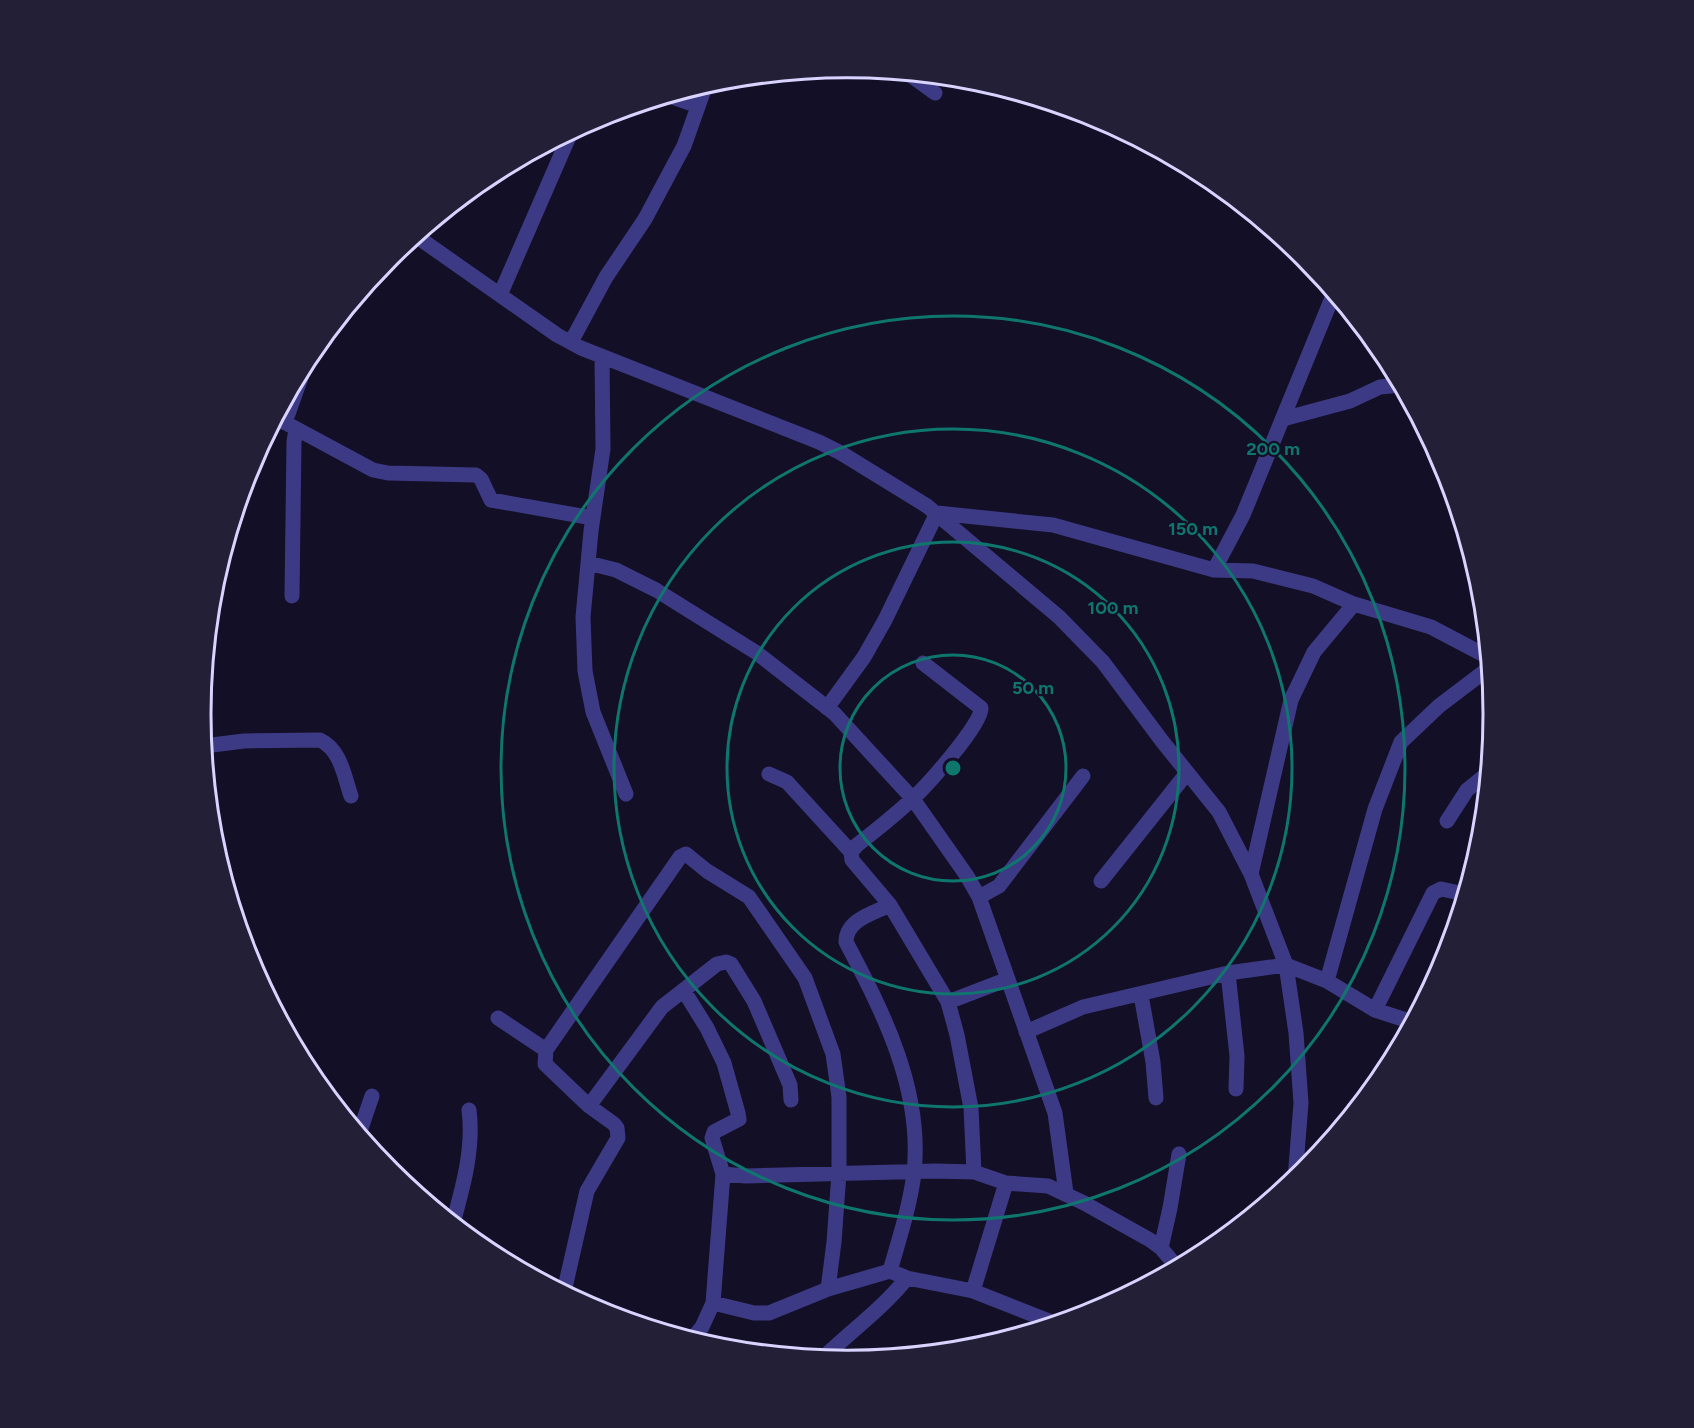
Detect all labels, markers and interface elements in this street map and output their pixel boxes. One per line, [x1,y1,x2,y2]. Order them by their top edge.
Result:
text: 200 m [1246,438,1300,460]
text: 150 m [1168,518,1218,540]
text: 100 m [1088,597,1138,619]
text: 50 m [1012,677,1054,699]
centre of rings [943,758,963,778]

